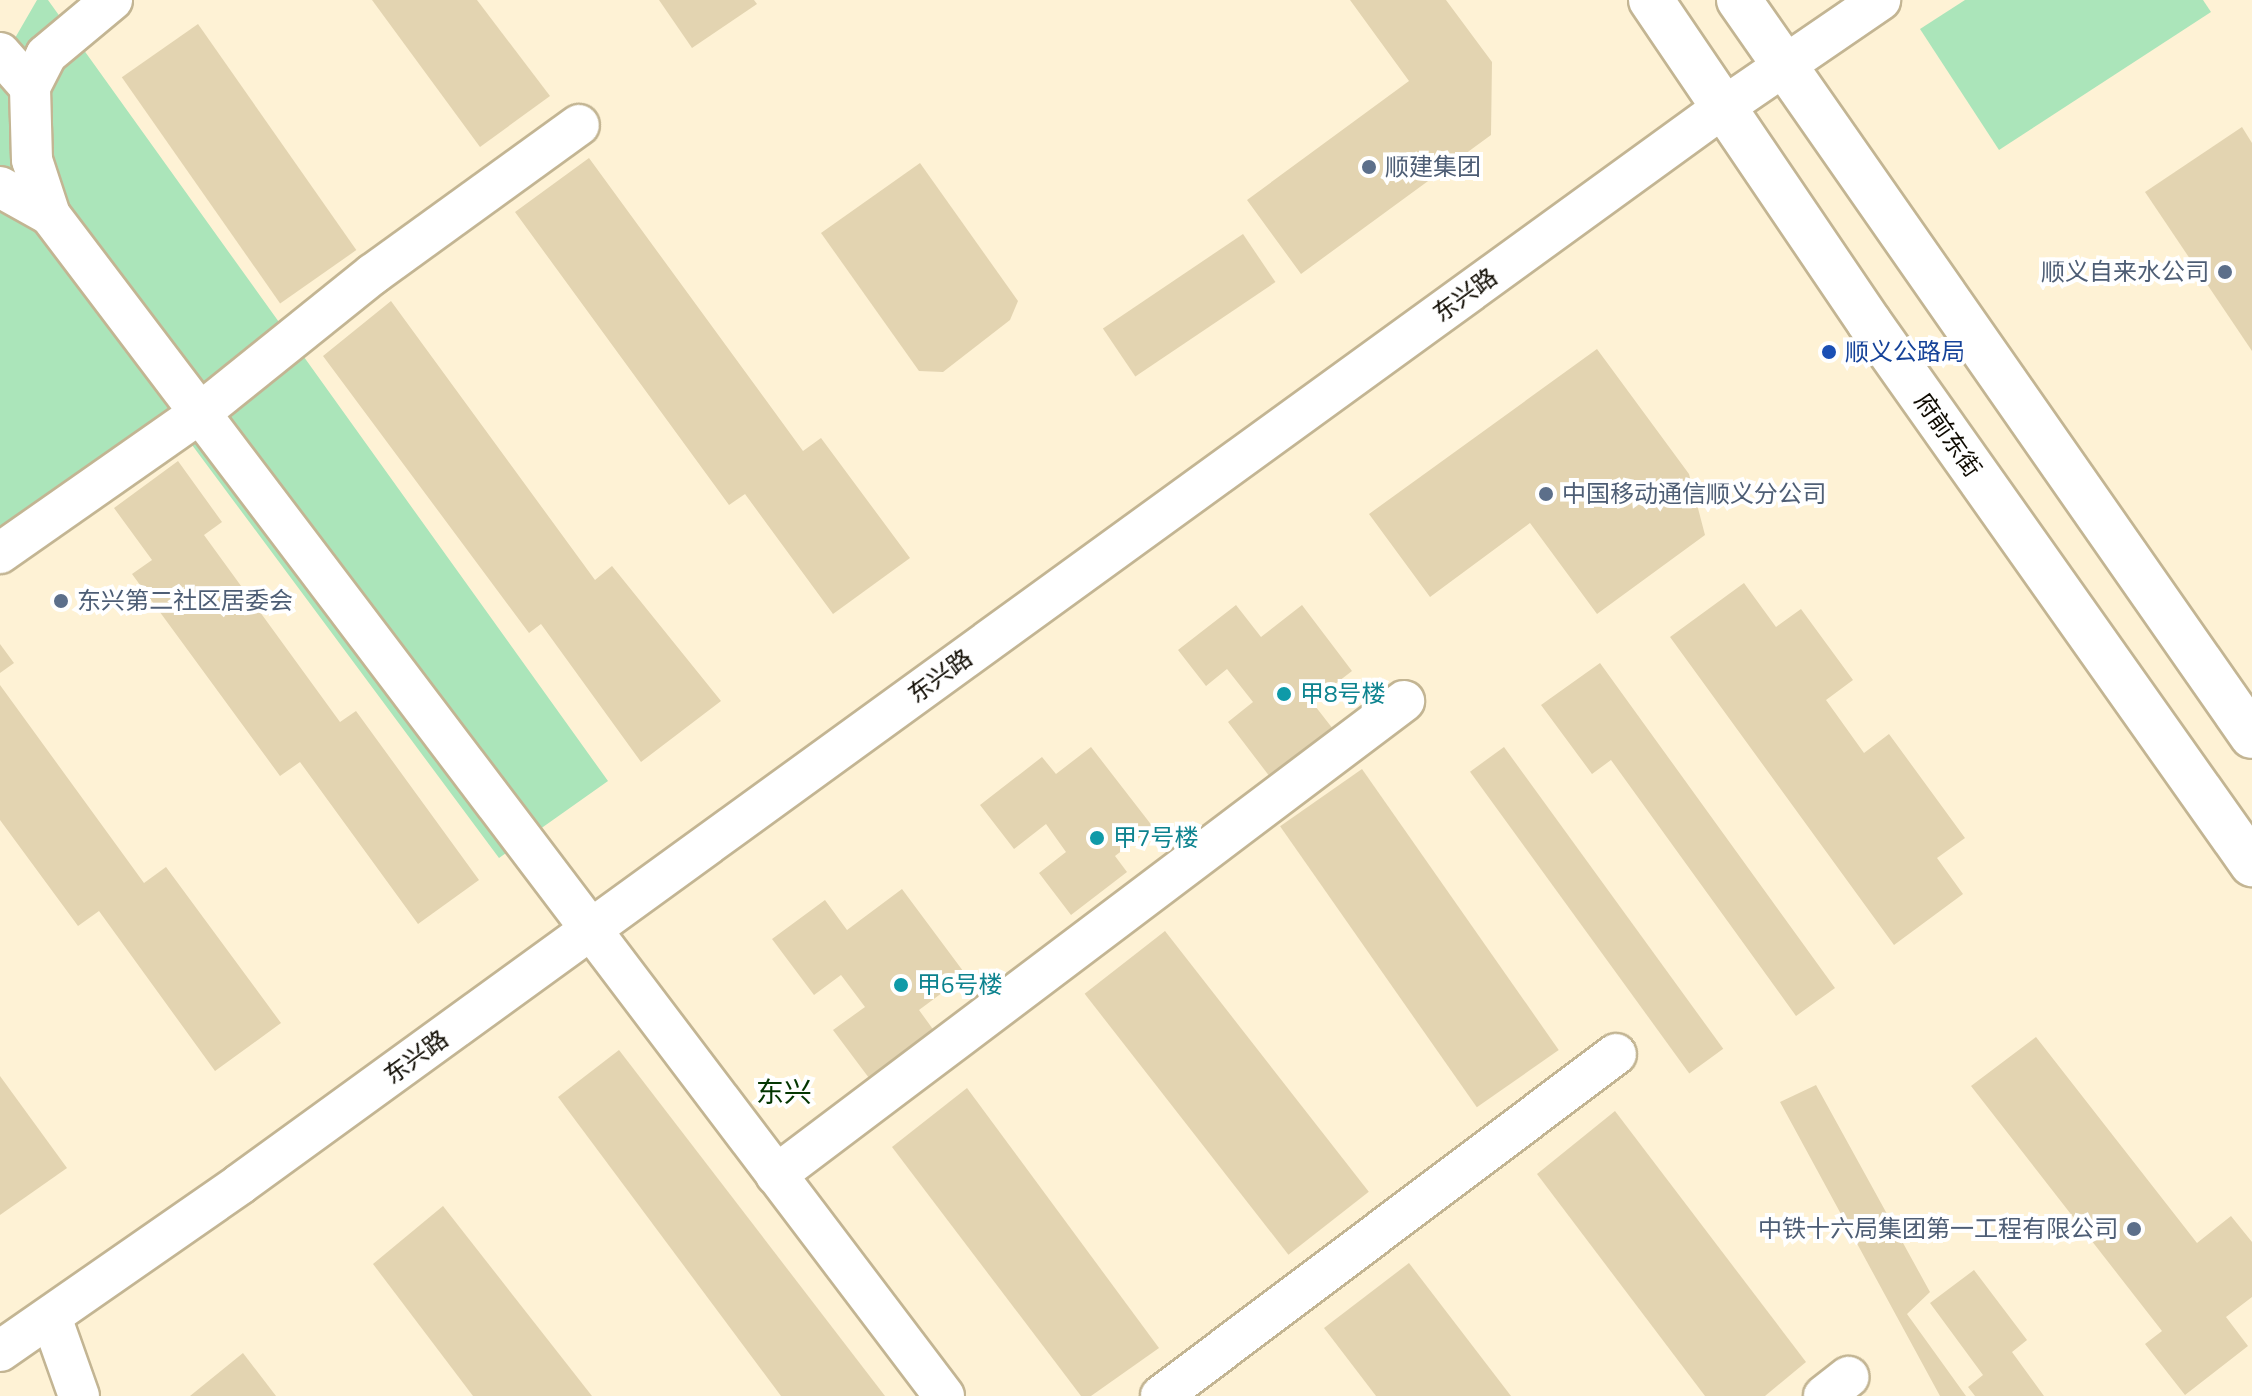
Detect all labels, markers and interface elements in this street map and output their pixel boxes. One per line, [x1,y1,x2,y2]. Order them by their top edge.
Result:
place label: 顺建集团 [1385,153,1481,181]
marker: 顺建集团 [1360,158,1378,176]
place label: 顺义自来水公司 [2041,258,2209,286]
street label: 东兴路 [1427,262,1503,328]
marker: 顺义自来水公司 [2216,263,2234,281]
place label: 顺义公路局 [1845,338,1965,366]
marker: 顺义公路局 [1820,343,1838,361]
street label: 府前东街 [1909,387,1987,483]
place label: 中国移动通信顺义分公司 [1562,480,1826,508]
marker: 中国移动通信顺义分公司 [1537,485,1555,503]
place label: 东兴第二社区居委会 [77,587,293,615]
marker: 东兴第二社区居委会 [52,592,70,610]
street label: 东兴路 [902,643,978,709]
place label: 甲8号楼 [1300,680,1385,708]
marker: 甲8号楼 [1275,685,1293,703]
place label: 甲7号楼 [1113,824,1198,852]
marker: 甲7号楼 [1088,829,1106,847]
place label: 甲6号楼 [917,971,1002,999]
marker: 甲6号楼 [892,976,910,994]
street label: 东兴路 [378,1024,454,1090]
district label: 东兴 [756,1075,812,1109]
place label: 中铁十六局集团第一工程有限公司 [1758,1215,2118,1243]
marker: 中铁十六局集团第一工程有限公司 [2125,1220,2143,1238]

